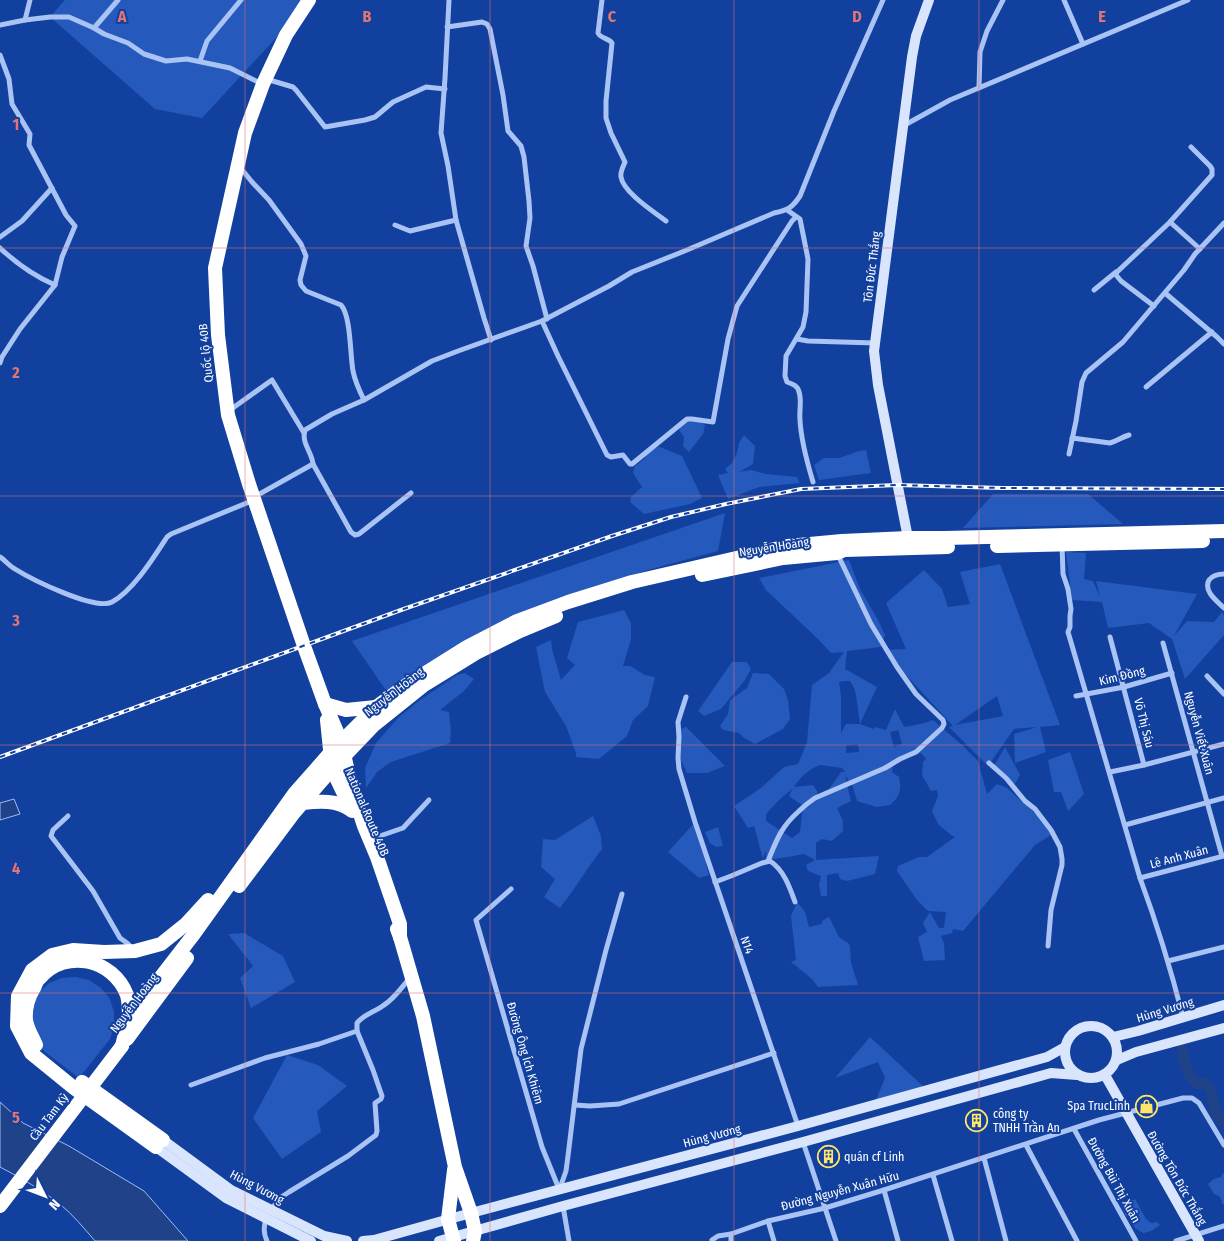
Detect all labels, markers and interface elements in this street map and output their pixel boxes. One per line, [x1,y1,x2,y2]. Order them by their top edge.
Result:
text: A [117,7,127,26]
text: B [363,7,372,26]
text: C [608,7,617,26]
text: D [852,7,862,26]
text: E [1098,7,1106,26]
text: 1 [13,115,19,134]
street label: Tôn Đức Thắng [859,230,883,303]
street label: Quốc lộ 40B [195,323,216,383]
text: 2 [11,363,20,382]
street label: Nguyễn Hoàng [738,534,810,559]
text: 3 [11,611,20,630]
street label: Kim Đồng [1097,662,1147,688]
street label: Nguyễn Hoàng [361,664,426,719]
street label: Nguyễn Viết Xuân [1181,690,1218,776]
street label: Võ Thị Sáu [1131,697,1157,749]
street label: National Route 40B [342,766,392,859]
street label: Lê Anh Xuân [1148,842,1210,872]
text: 4 [12,859,20,878]
street label: N14 [737,934,757,956]
street label: Nguyễn Hoàng [106,970,161,1035]
street label: Hùng Vương [1135,995,1196,1025]
street label: Đường Ông Ích Khiêm [504,1000,547,1106]
street label: Cầu Tam Kỳ [26,1090,72,1143]
shop icon: Spa TrucLinh [1134,1094,1158,1118]
place label: Spa TrucLinh [1067,1099,1130,1113]
place label: công ty TNHH Trần An [993,1107,1060,1135]
text: 5 [12,1108,20,1127]
building icon: công ty TNHH Trần An [965,1109,989,1133]
street label: Hùng Vương [682,1122,743,1150]
street label: Đường Tôn Đức Thắng [1144,1127,1212,1228]
street label: Đường Bùi Thị Xuân [1085,1135,1143,1225]
building icon: quán cf Linh [816,1145,840,1169]
place label: quán cf Linh [844,1150,904,1164]
street label: Hùng Vương [228,1167,287,1207]
street label: Đường Nguyễn Xuân Hữu [779,1168,900,1213]
north arrow [20,1171,70,1221]
text: N [45,1196,63,1213]

